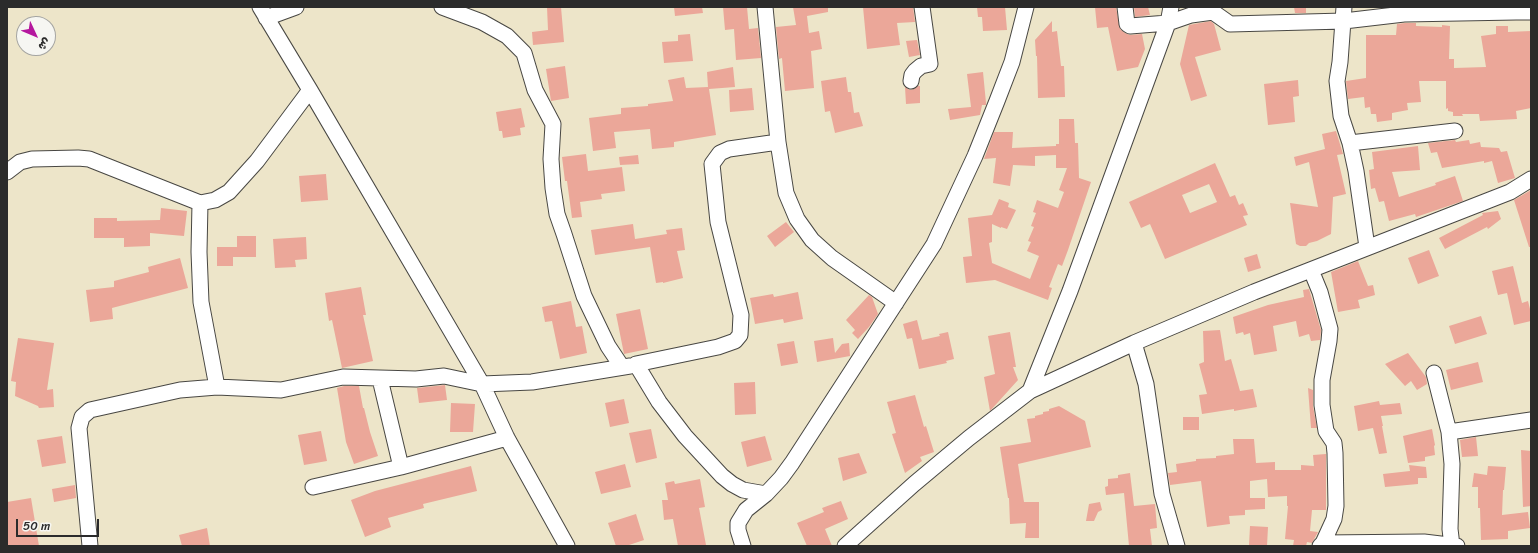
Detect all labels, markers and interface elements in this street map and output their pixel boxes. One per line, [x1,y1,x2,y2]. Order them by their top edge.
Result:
north arrow [16,16,56,56]
text: ش [33,33,55,55]
scale bar [18,511,101,537]
text: 50 m [23,515,50,537]

